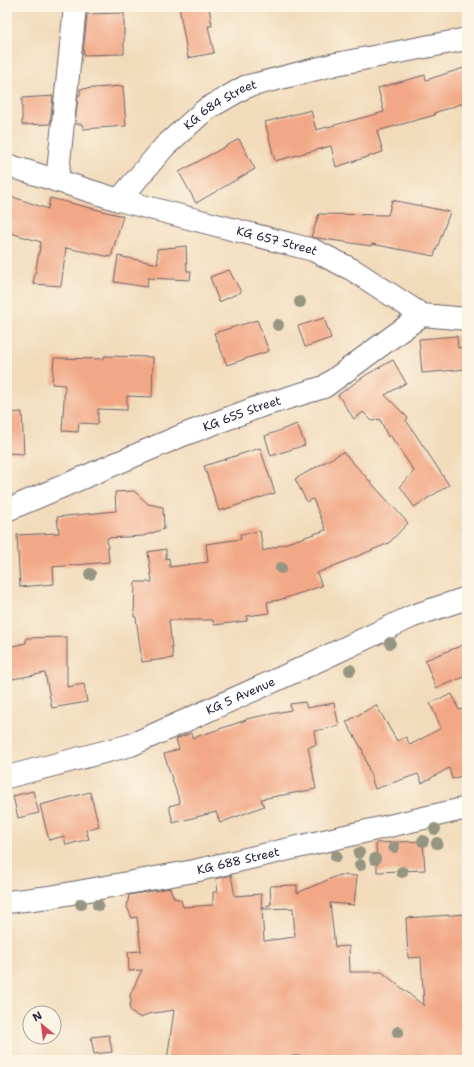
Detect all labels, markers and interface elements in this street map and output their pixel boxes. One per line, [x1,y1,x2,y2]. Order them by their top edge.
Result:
street label: KG 684 Street [180,76,258,133]
street label: KG 657 Street [235,223,320,259]
street label: KG 655 Street [200,392,283,435]
street label: KG 5 Avenue [203,673,278,718]
street label: KG 688 Street [195,844,281,878]
north arrow [22,1005,62,1045]
text: N [30,1008,45,1025]

